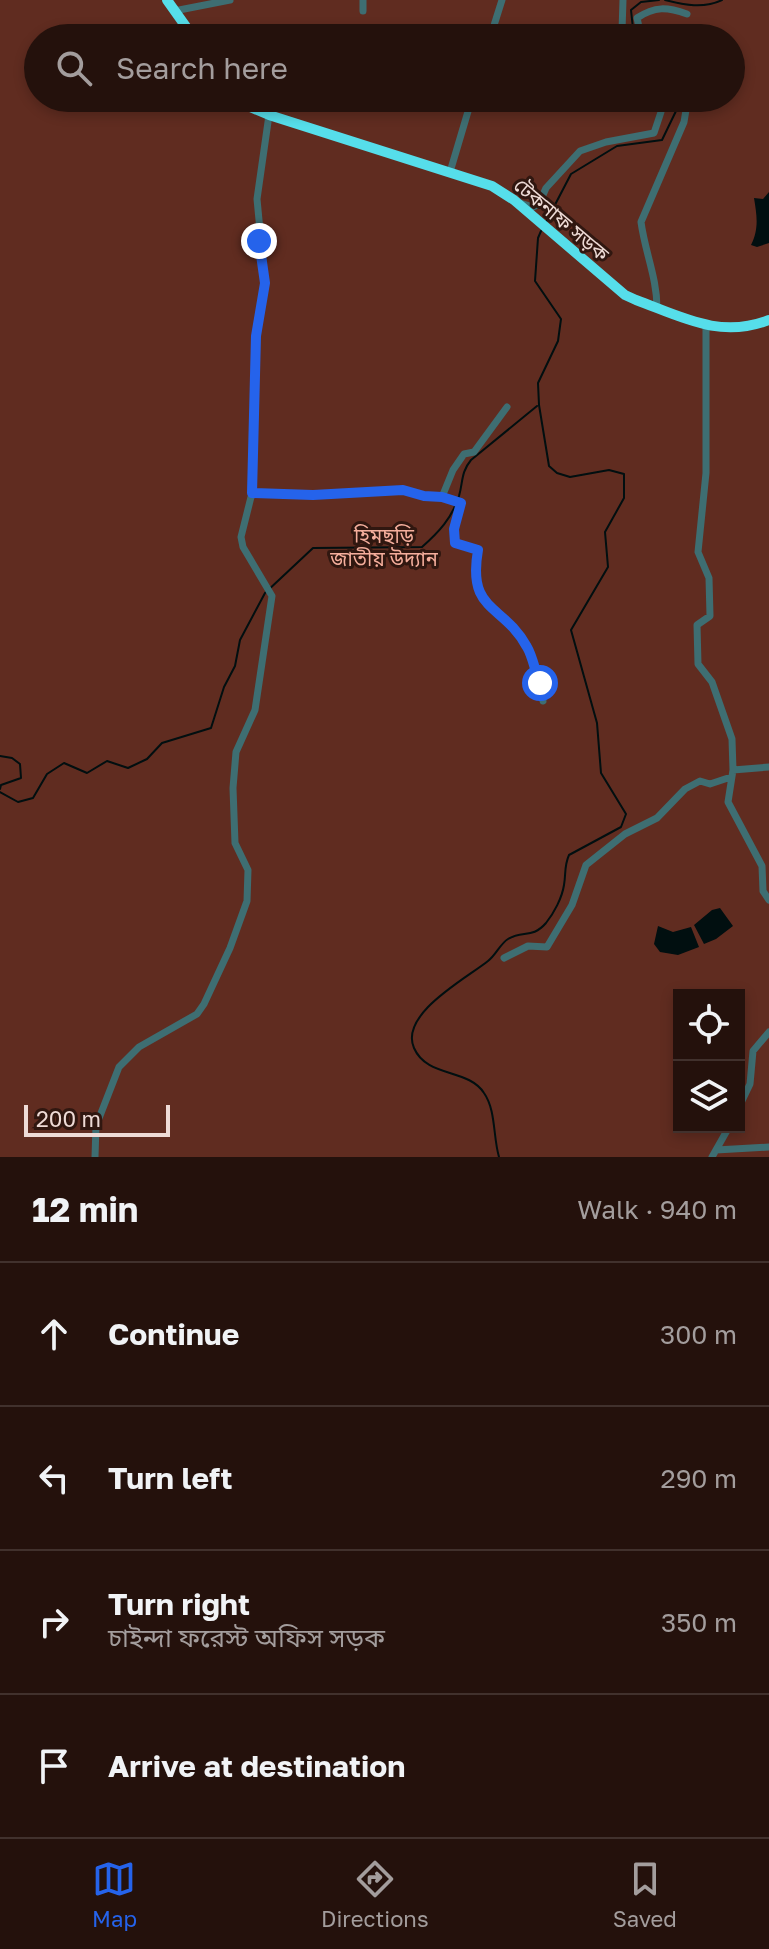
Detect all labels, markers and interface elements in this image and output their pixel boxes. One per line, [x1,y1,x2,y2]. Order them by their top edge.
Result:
search box [24,24,745,112]
icon: search [52,46,96,90]
text: Search here [116,50,288,86]
street label: টেকনাফ সড়ক [510,172,615,266]
route end [241,223,277,259]
park label: হিমছড়ি জাতীয় উদ্যান [329,523,439,570]
route start [522,665,558,701]
map controls [673,989,745,1133]
button: locate [673,989,745,1061]
button: layers [673,1061,745,1133]
scale bar [24,1101,170,1137]
text: 200 m [36,1105,101,1132]
text: 12 min [32,1189,138,1229]
text: Walk · 940 m [577,1194,737,1225]
icon: ahead [32,1312,76,1356]
text: Continue [108,1316,239,1352]
text: 300 m [660,1319,737,1350]
icon: left [32,1456,76,1500]
text: Turn left [108,1460,233,1496]
text: 290 m [661,1463,737,1494]
text: Turn right [108,1586,250,1622]
icon: right [32,1600,76,1644]
text: 350 m [661,1607,737,1638]
text: চাইন্দা ফরেস্ট অফিস সড়ক [108,1622,385,1653]
icon: arrive [32,1744,76,1788]
text: Arrive at destination [108,1748,405,1784]
tab: Map [92,1857,137,1932]
tab: Directions [321,1857,429,1932]
tab: Saved [613,1857,677,1932]

